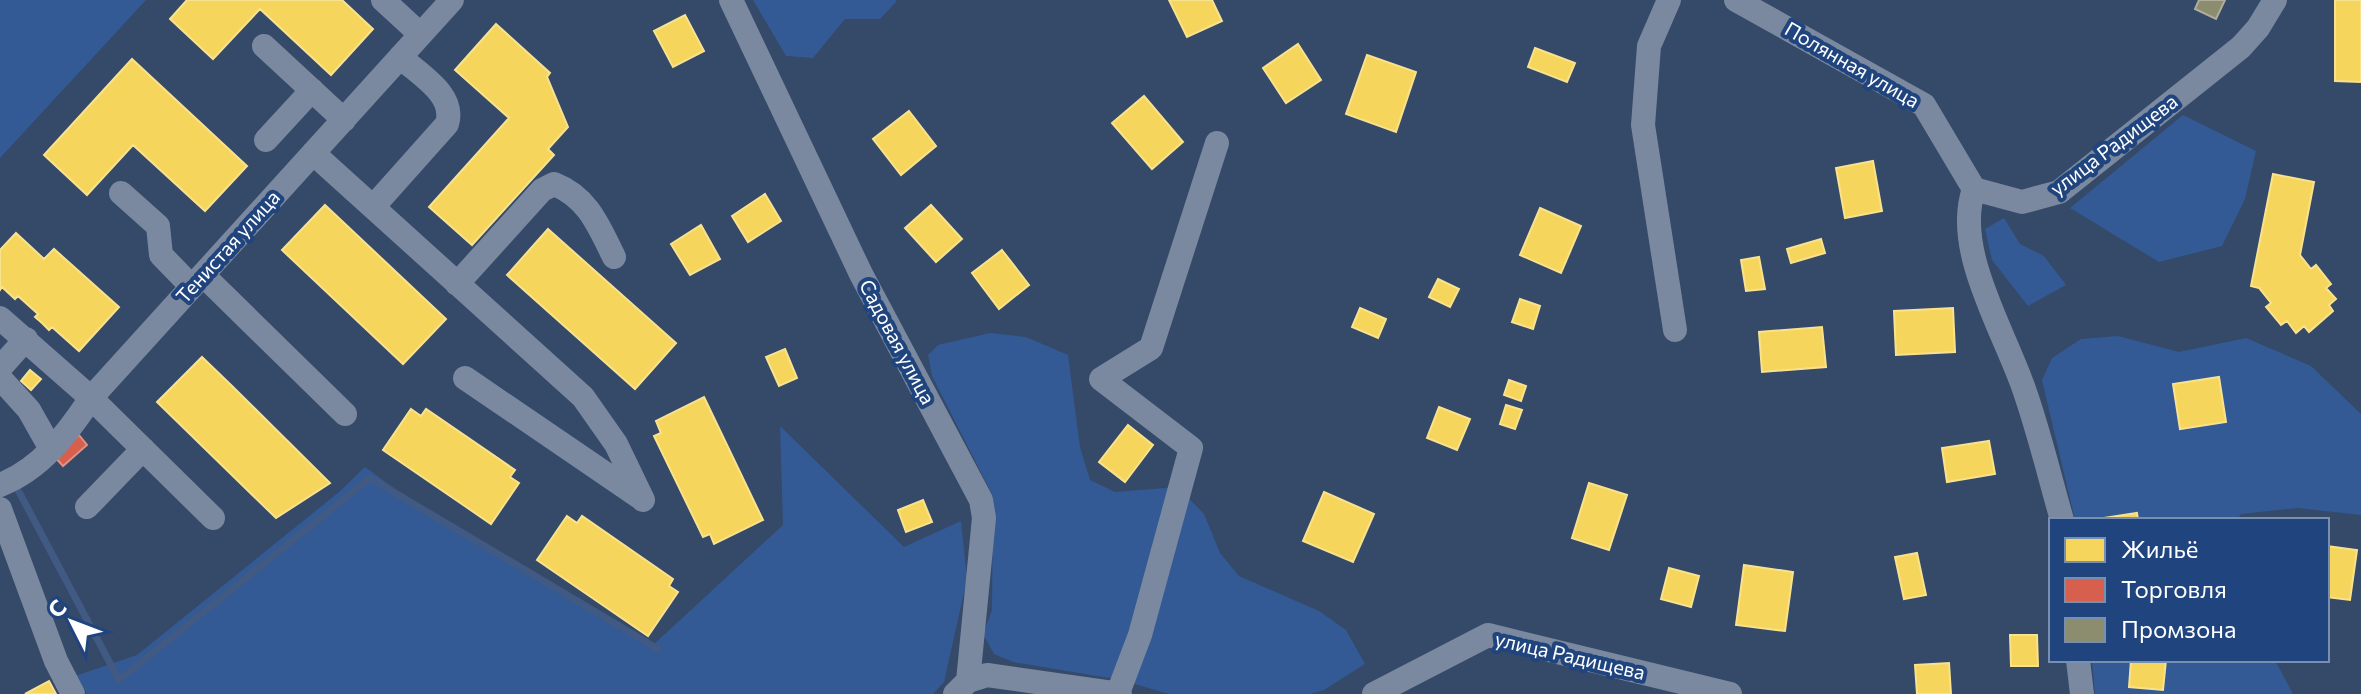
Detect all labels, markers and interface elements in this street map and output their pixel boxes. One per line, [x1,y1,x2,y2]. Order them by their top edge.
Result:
street label: Полянная улица [1781,16,1924,112]
street label: улица Радищева [2045,89,2182,200]
street label: Тенистая улица [170,185,284,308]
street label: Садовая улица [855,275,941,408]
legend [2049,518,2329,662]
text: Жильё [2121,534,2198,563]
text: Торговля [2121,574,2227,603]
north arrow [32,582,112,662]
text: С [42,594,72,623]
text: Промзона [2121,614,2236,643]
street label: улица Радищева [1493,626,1648,684]

